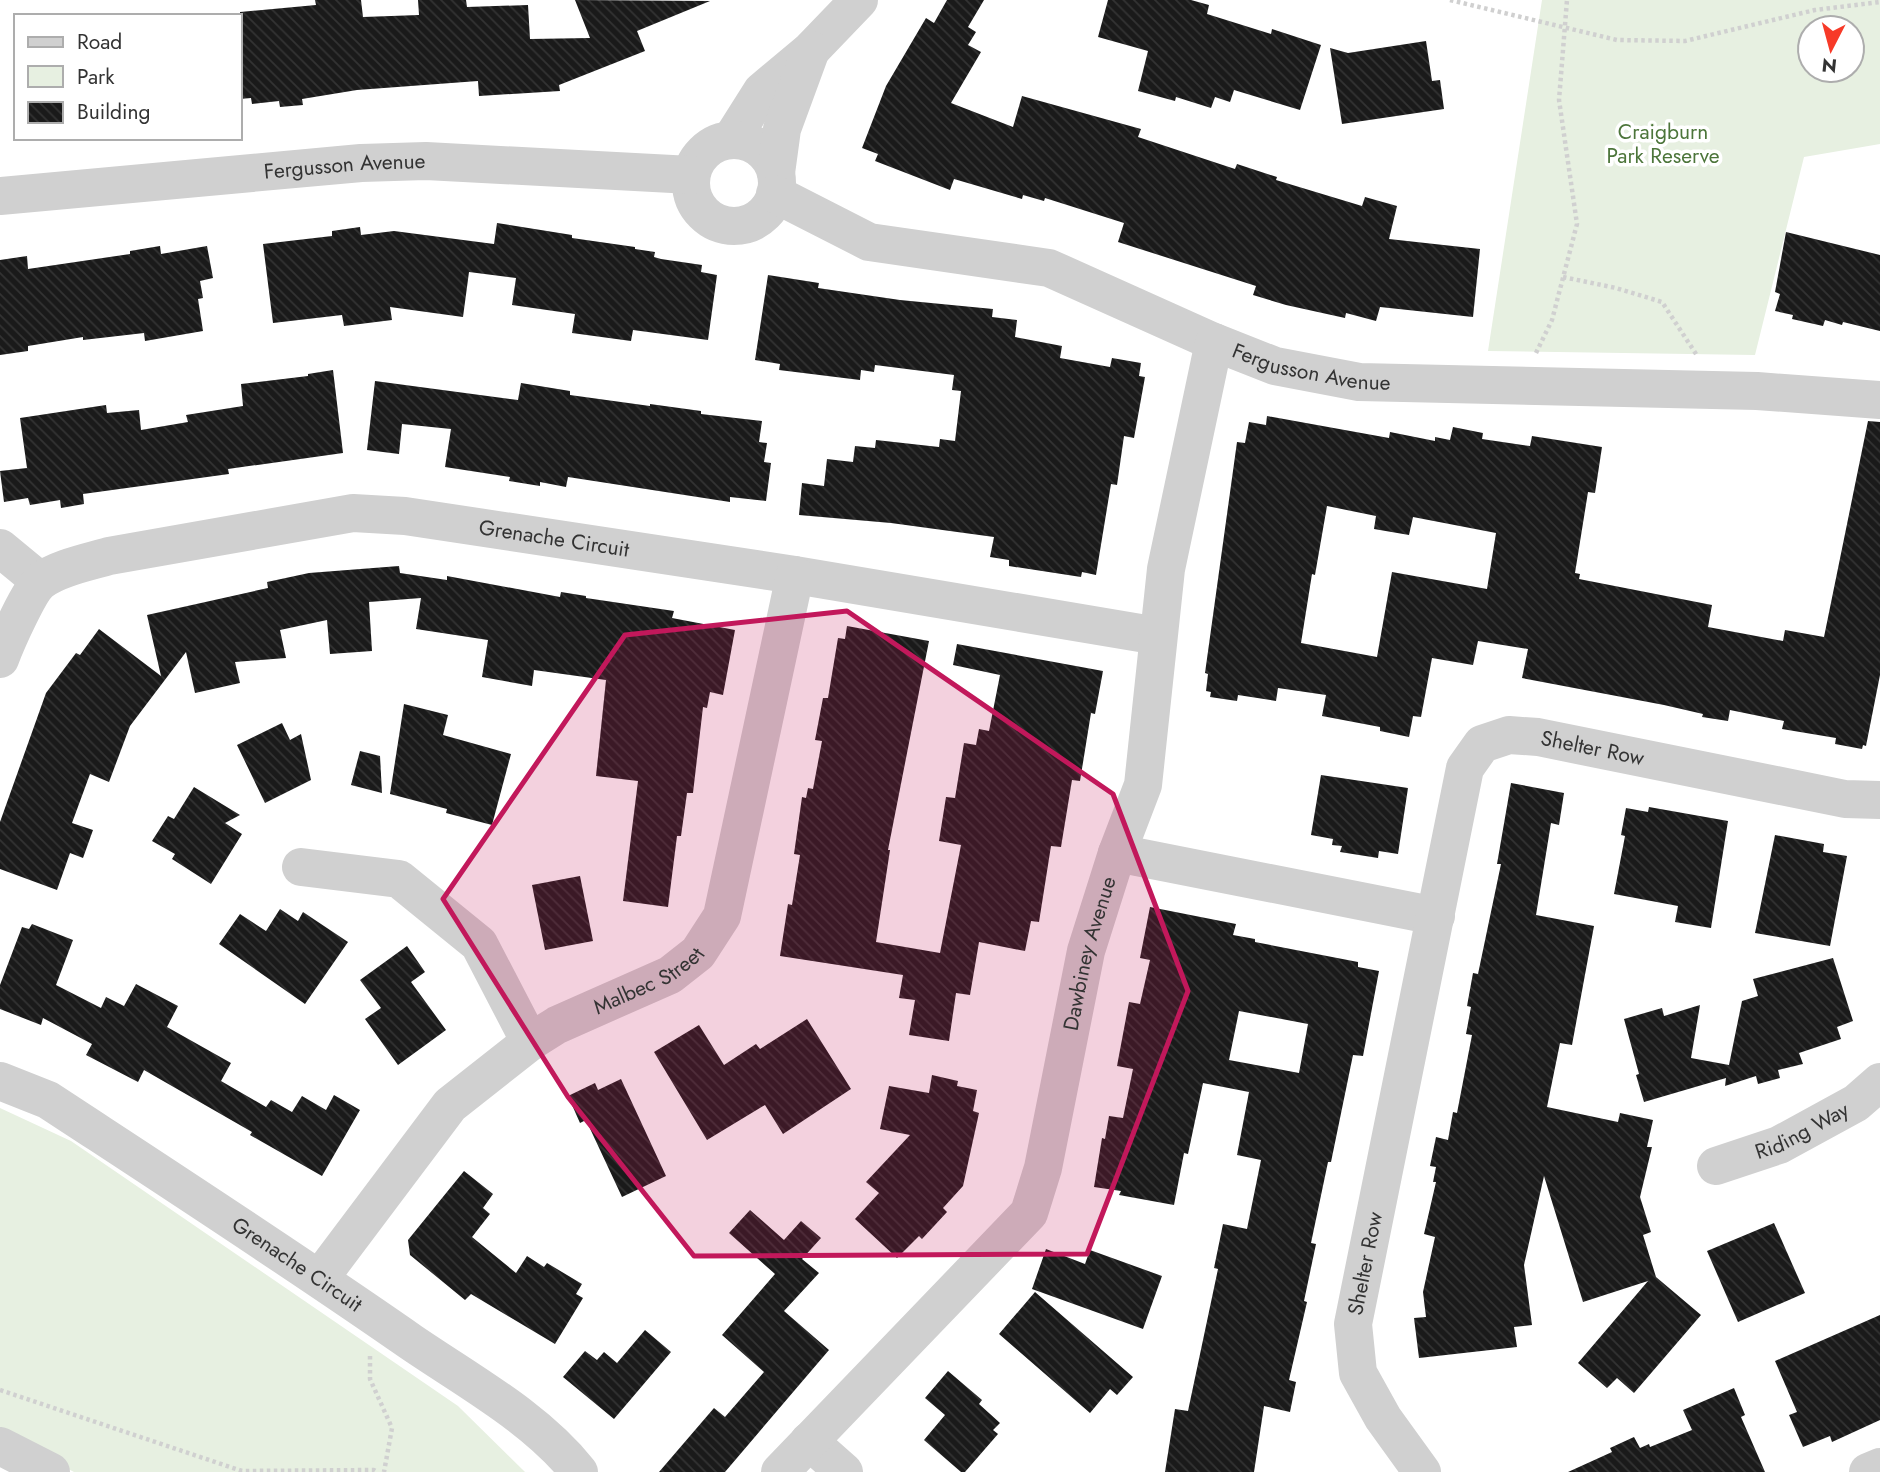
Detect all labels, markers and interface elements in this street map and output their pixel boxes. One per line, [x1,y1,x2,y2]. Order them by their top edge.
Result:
legend [14,14,242,140]
north arrow [1796,14,1866,84]
text: Road [77,27,122,57]
text: N [1820,51,1838,80]
text: Park [77,62,115,92]
text: Building [77,97,150,127]
park label: Craigburn Park Reserve [1606,117,1720,171]
street label: Fergusson Avenue [263,146,426,187]
street label: Fergusson Avenue [1228,336,1391,398]
street label: Grenache Circuit [477,512,631,565]
street label: Shelter Row [1538,723,1647,773]
street label: Dawbiney Avenue [1056,872,1124,1033]
street label: Malbec Street [589,942,712,1022]
street label: Riding Way [1751,1094,1855,1167]
street label: Shelter Row [1340,1209,1390,1318]
street label: Grenache Circuit [226,1210,368,1319]

